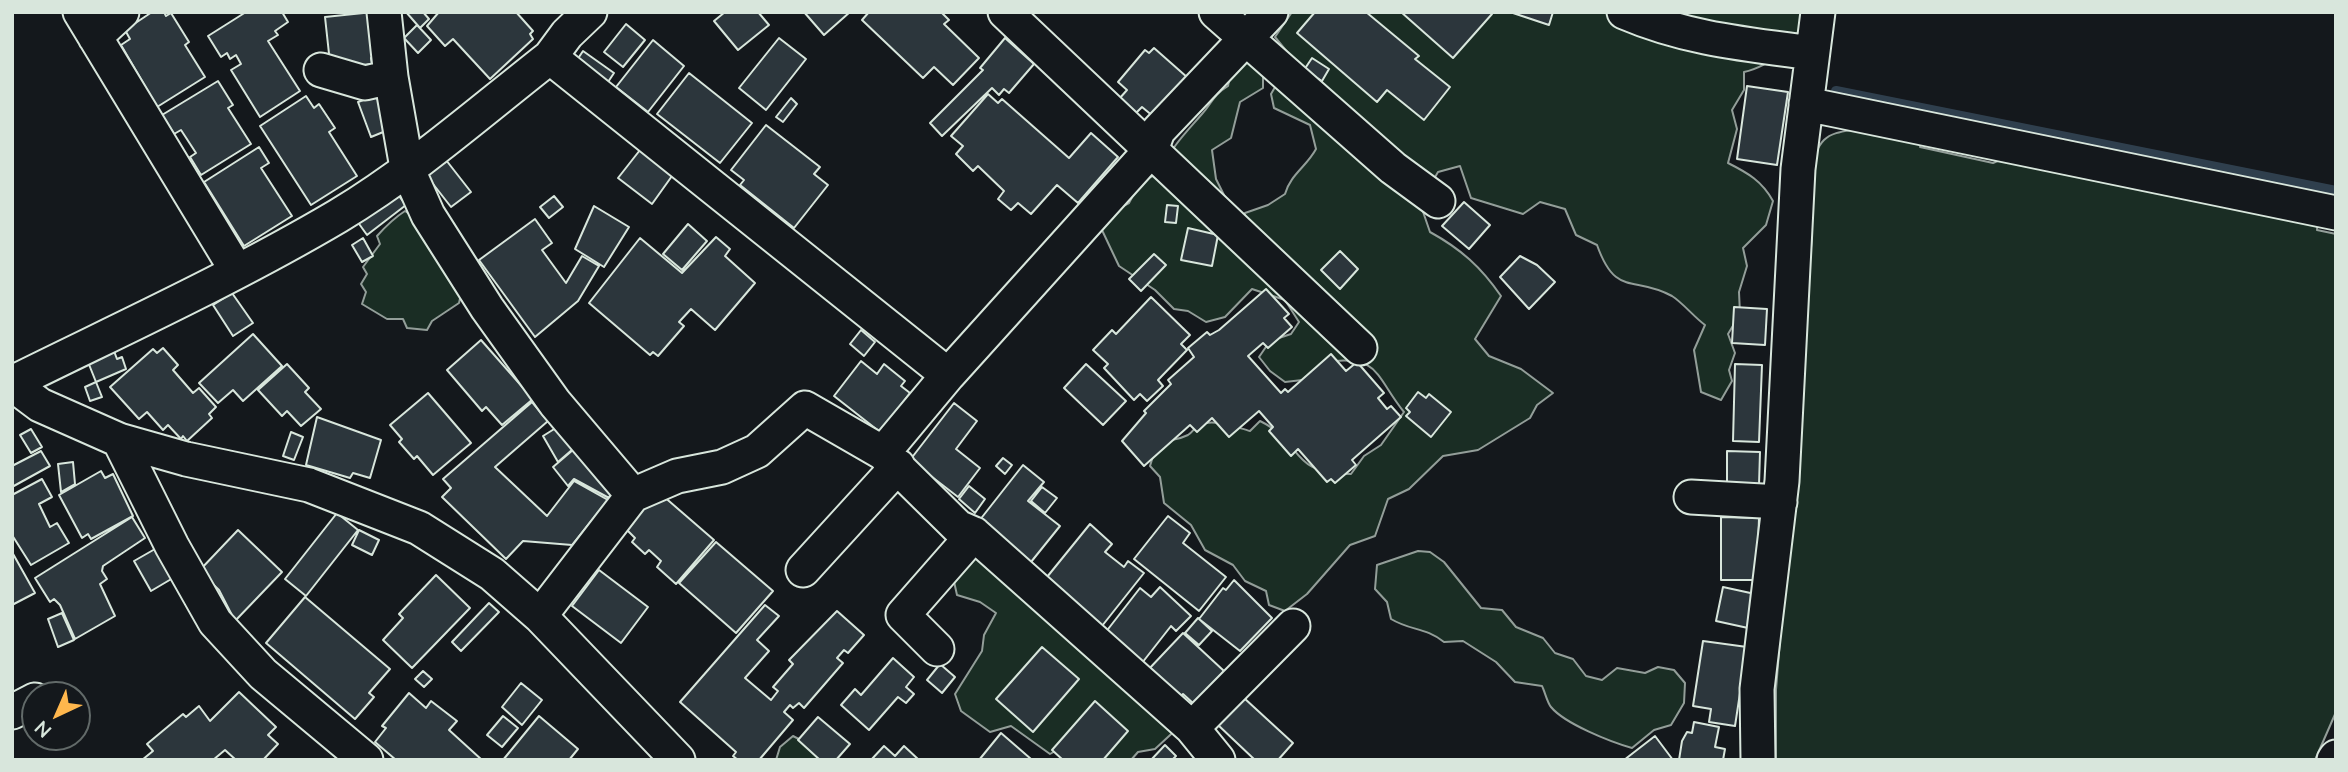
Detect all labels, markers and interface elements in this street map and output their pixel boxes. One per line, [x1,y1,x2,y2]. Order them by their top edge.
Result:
north arrow [21,681,91,751]
text: N [29,716,56,743]

